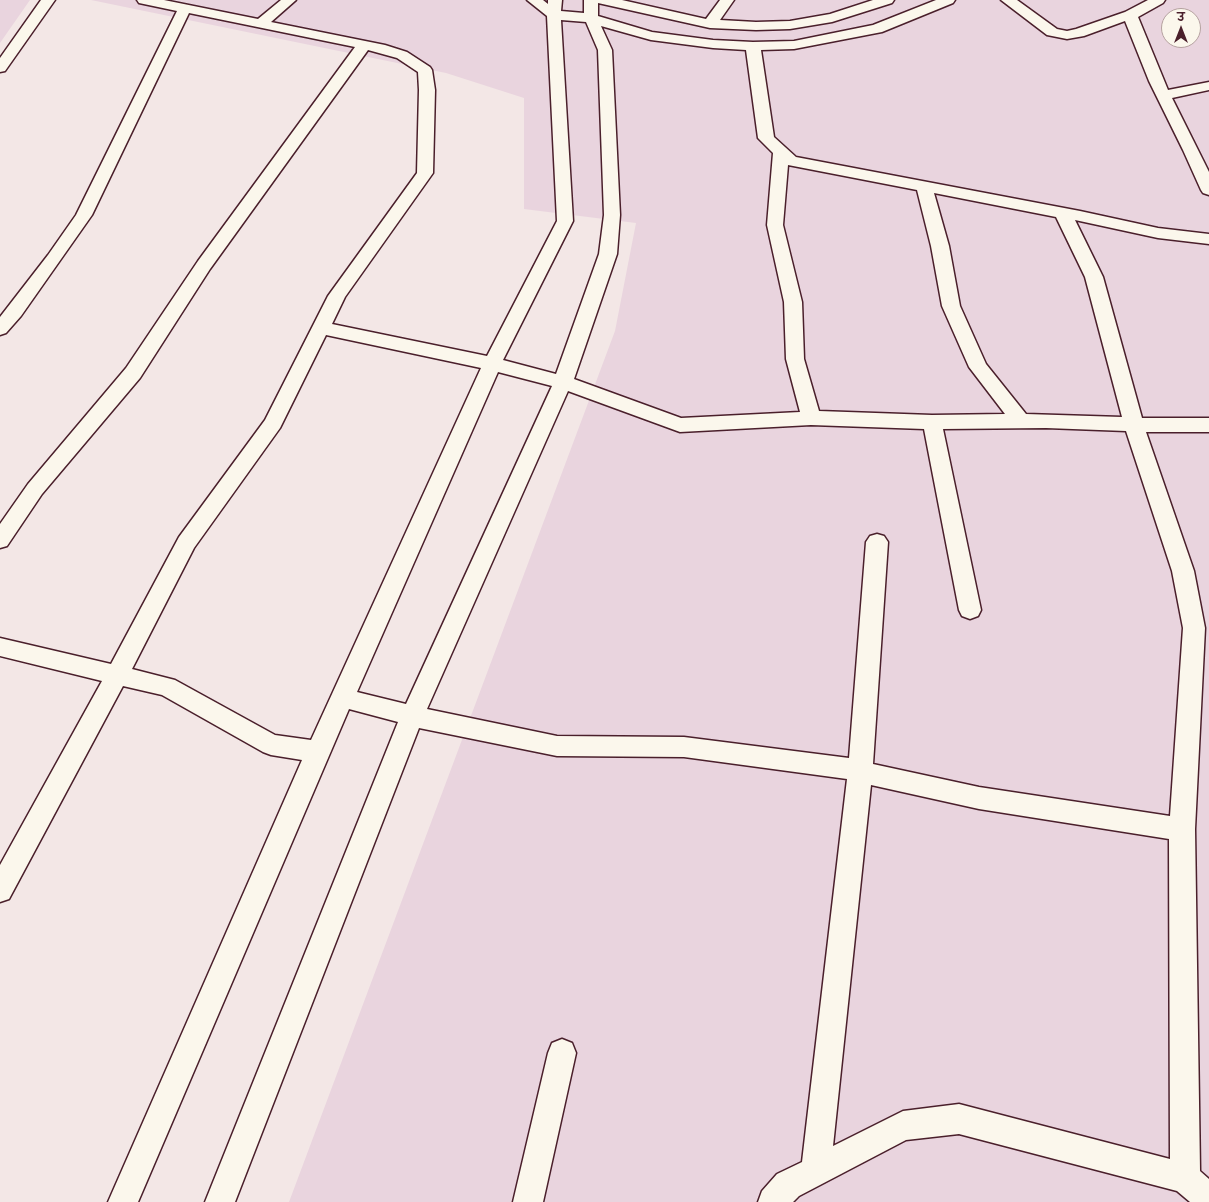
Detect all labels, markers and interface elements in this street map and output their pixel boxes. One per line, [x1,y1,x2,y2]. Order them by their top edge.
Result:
north arrow [1161,8,1201,48]
text: उ [1177,10,1185,24]

